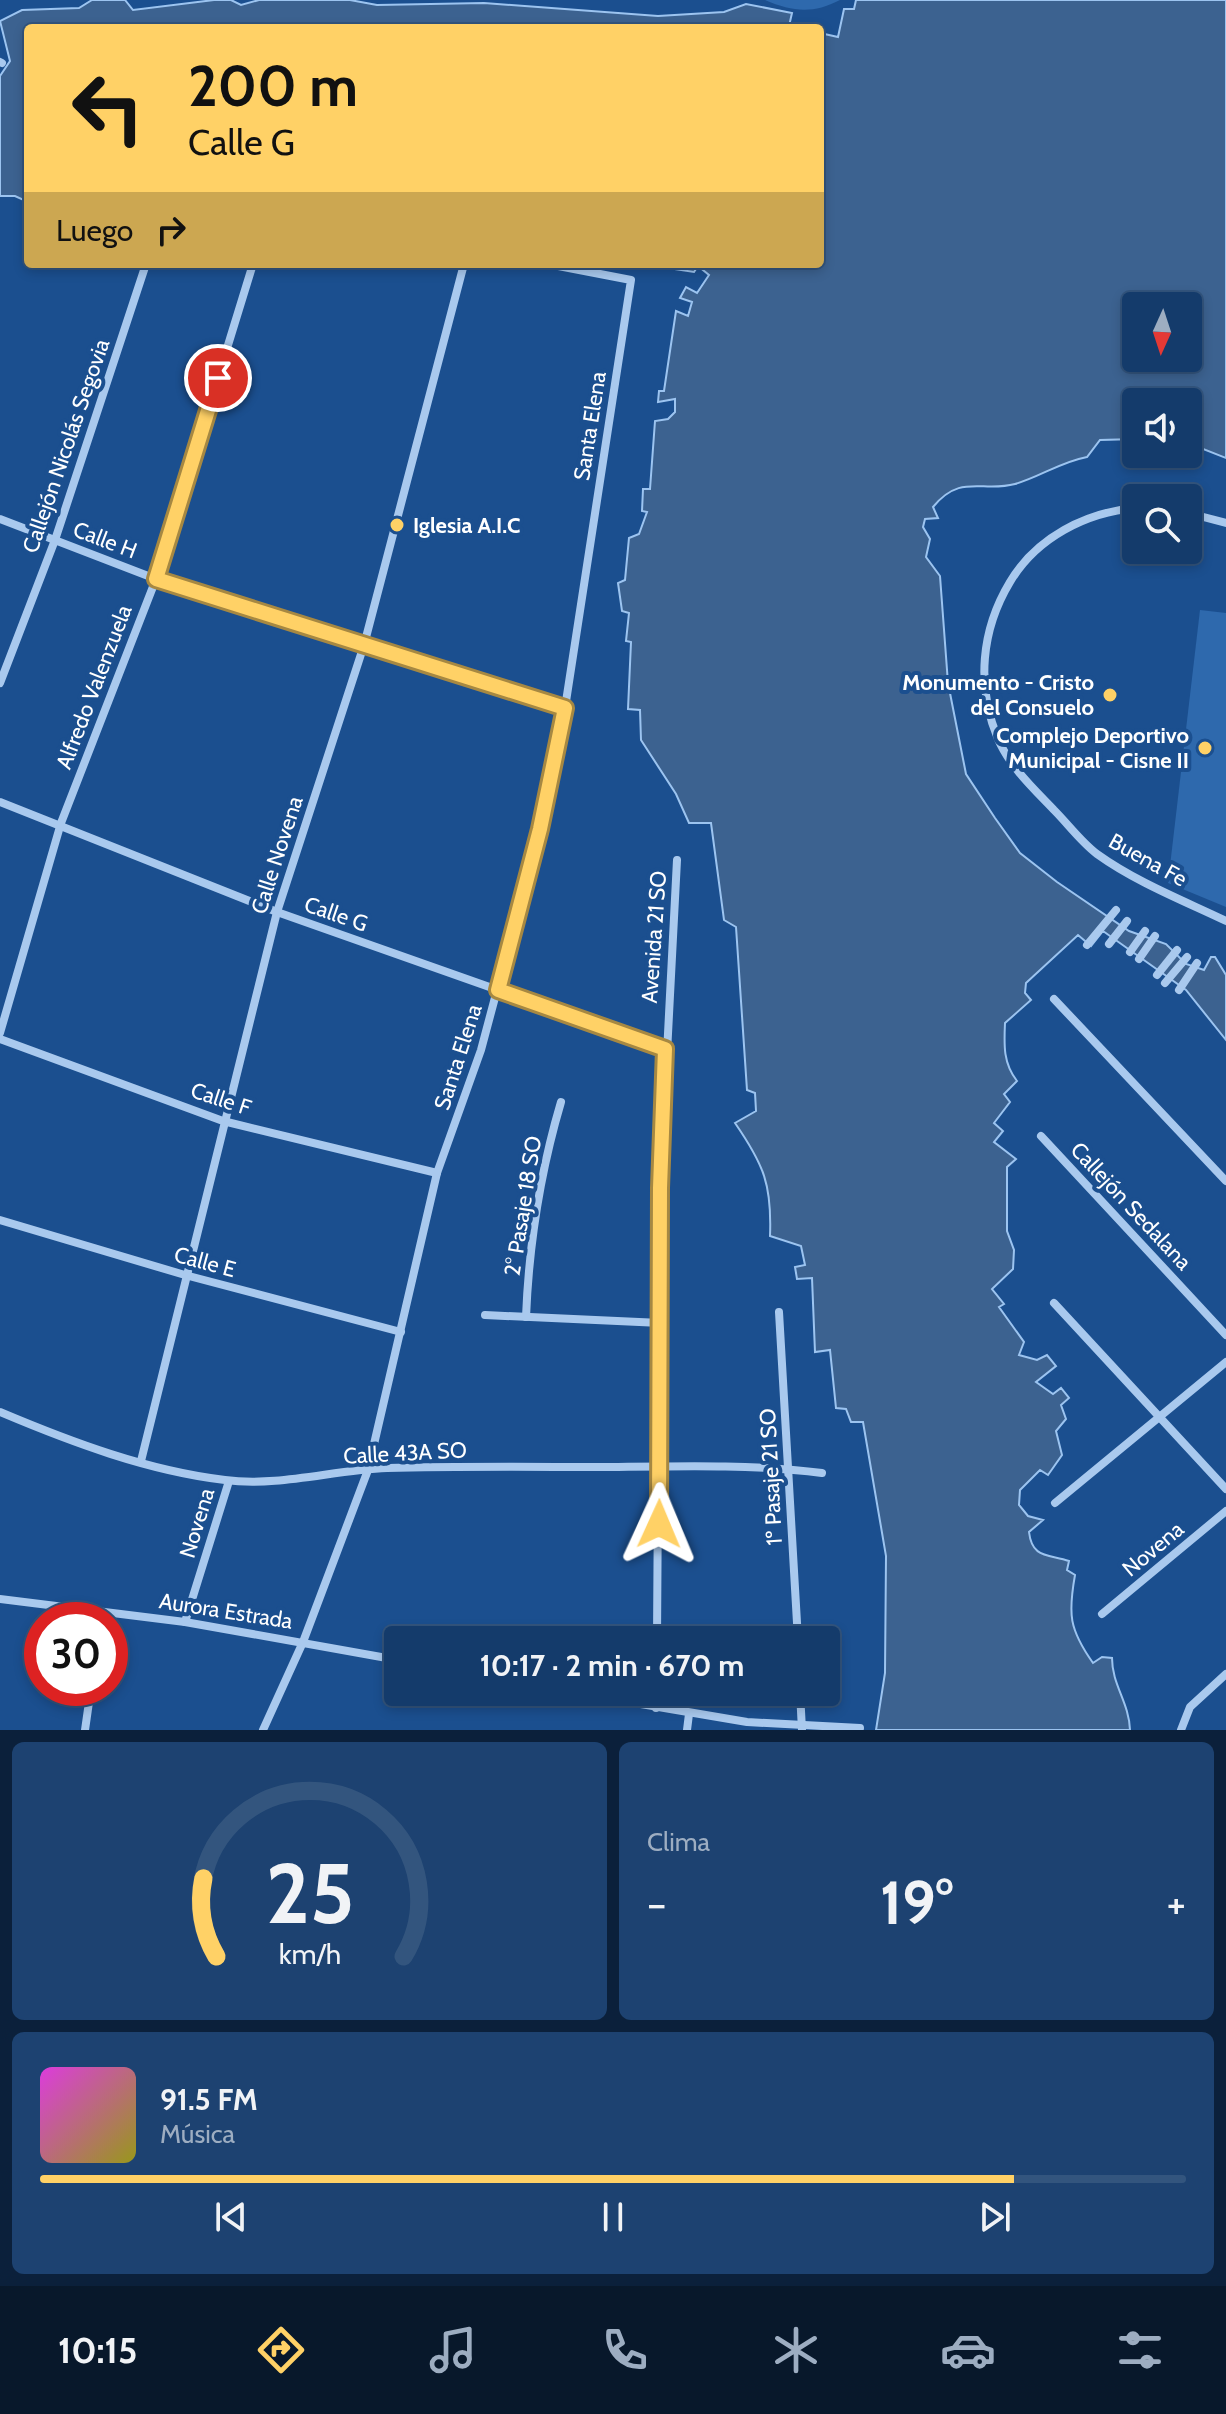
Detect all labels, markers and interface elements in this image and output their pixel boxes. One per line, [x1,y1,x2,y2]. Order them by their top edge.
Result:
text: 200 m [188,52,358,120]
icon: left [56,56,160,160]
text: Calle G [188,120,295,164]
icon: right [149,208,193,252]
text: Luego [56,212,133,249]
north arrow [1122,292,1202,372]
map controls [1122,292,1202,564]
street label: Callejón Nicolás Segovia [17,335,115,556]
pin [184,344,252,412]
icon: arrive [196,356,240,400]
street label: Santa Elena [568,369,612,482]
button: sound [1122,388,1202,468]
button: search [1122,484,1202,564]
place label: Iglesia A.I.C [413,512,521,539]
street label: Calle H [69,516,141,564]
marker: Iglesia A.I.C [388,516,406,534]
street label: Alfredo Valenzuela [50,601,138,773]
place label: Monumento - Cristo del Consuelo [902,669,1094,721]
marker: Monumento - Cristo del Consuelo [1101,686,1119,704]
place label: Complejo Deportivo Municipal - Cisne II [996,722,1189,774]
marker: Complejo Deportivo Municipal - Cisne II [1196,739,1214,757]
street label: Calle Novena [245,792,309,917]
street label: Buena Fe [1104,827,1192,893]
street label: Avenida 21 SO [636,870,672,1004]
street label: Calle G [301,891,371,937]
street label: Santa Elena [428,1000,488,1113]
street label: Calle F [187,1077,255,1122]
street label: 2° Pasaje 18 SO [499,1134,547,1278]
street label: Callejón Sedalana [1065,1136,1197,1276]
street label: Calle E [171,1241,239,1283]
street label: 1º Pasaje 21 SO [754,1408,788,1546]
street label: Calle 43A SO [343,1436,467,1470]
position arrow [617,1482,701,1566]
street label: Novena [174,1484,221,1561]
street label: Novena [1117,1515,1190,1582]
street label: Aurora Estrada [157,1587,295,1635]
speed limit sign: 30 [24,1602,128,1706]
text: 10:17 · 2 min · 670 m [480,1647,744,1684]
text: Clima [647,1826,710,1858]
text: 25 [265,1843,354,1944]
text: 19° [880,1866,953,1939]
text: − [647,1877,666,1930]
text: + [1167,1877,1186,1930]
text: km/h [278,1936,341,1971]
text: 91.5 FM [160,2081,258,2118]
text: Música [160,2118,235,2150]
icon: previous [209,2195,253,2239]
icon: pause [591,2195,635,2239]
icon: next [973,2195,1017,2239]
icon: directions [253,2322,309,2378]
icon: music [425,2322,481,2378]
icon: phone [597,2322,653,2378]
icon: climate [768,2322,824,2378]
icon: car [940,2322,996,2378]
icon: filters [1112,2322,1168,2378]
text: 10:15 [58,2328,137,2372]

